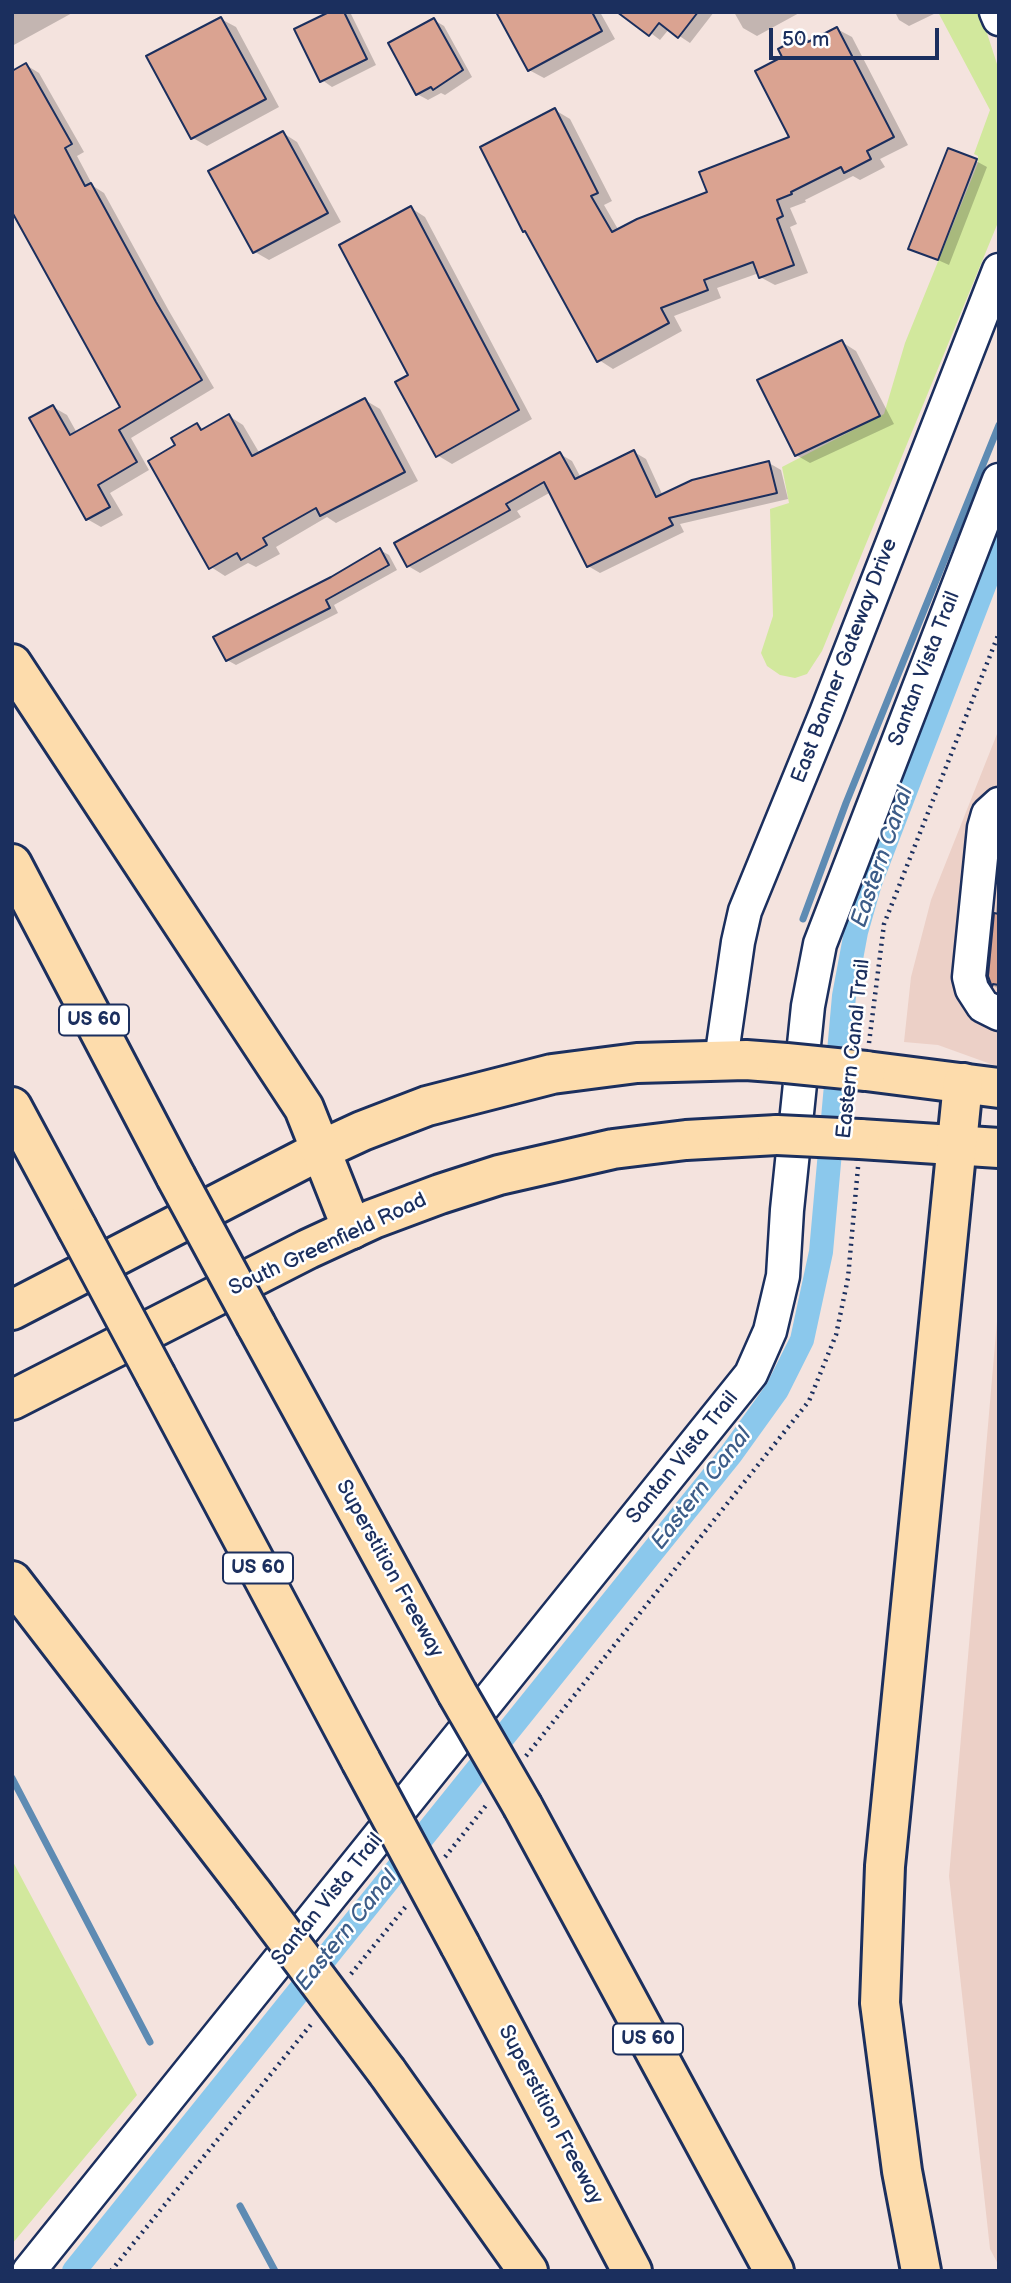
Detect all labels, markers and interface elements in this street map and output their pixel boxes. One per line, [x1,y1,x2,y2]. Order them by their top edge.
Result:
scale bar [773,14,943,58]
text: 50 m [782,27,829,52]
street label: East Banner Gateway Drive [787,535,903,787]
street label: Santan Vista Trail [884,588,966,750]
water label: Eastern Canal [846,783,920,931]
street label: Eastern Canal Trail [832,958,876,1140]
road number: US 60 [59,1004,129,1036]
street label: South Greenfield Road [225,1188,431,1302]
street label: Santan Vista Trail [622,1387,744,1529]
water label: Eastern Canal [646,1423,758,1555]
street label: Superstition Freeway [330,1476,448,1662]
road number: US 60 [223,1552,293,1584]
street label: Santan Vista Trail [267,1829,389,1971]
water label: Eastern Canal [290,1865,404,1997]
street label: Superstition Freeway [492,2021,608,2209]
road number: US 60 [613,2024,683,2054]

